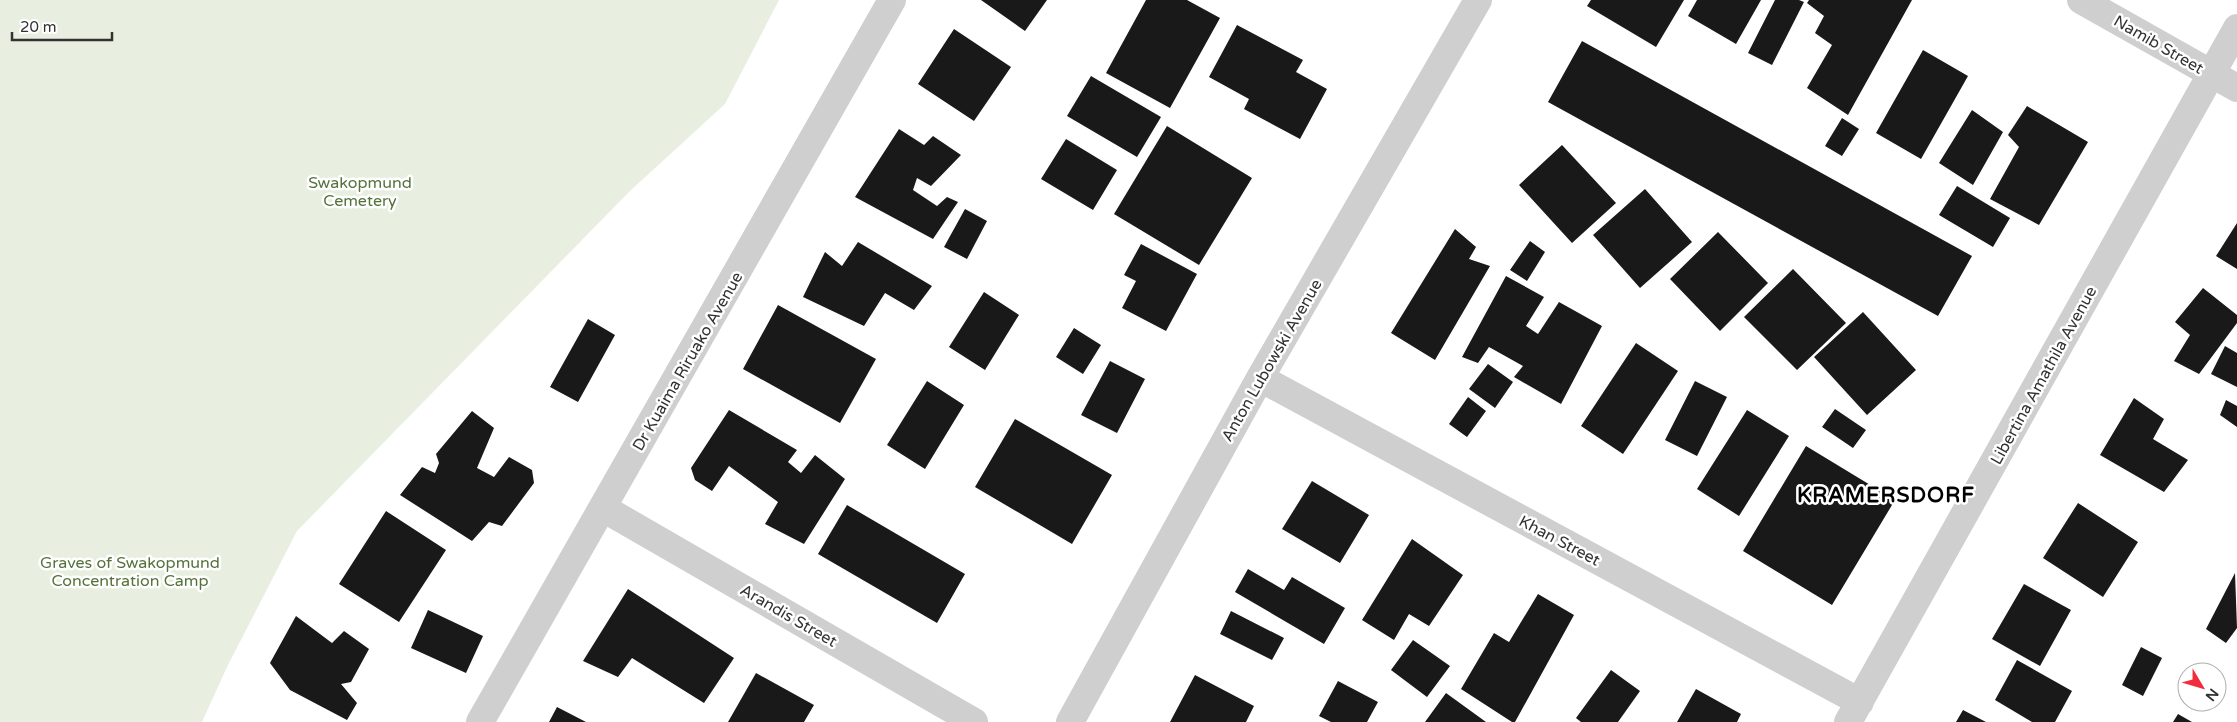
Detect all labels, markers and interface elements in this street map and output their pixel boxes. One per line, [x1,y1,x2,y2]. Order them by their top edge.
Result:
scale bar [12,10,112,42]
street label: Namib Street [2110,11,2207,79]
text: 20 m [20,18,57,36]
park label: Swakopmund Cemetery [308,173,412,211]
street label: Dr Kuaima Riruako Avenue [628,268,747,455]
street label: Anton Lubowski Avenue [1217,276,1327,445]
street label: Libertina Amathila Avenue [1986,283,2101,468]
district label: KRAMERSDORF [1797,483,1975,508]
street label: Khan Street [1516,511,1604,571]
park label: Graves of Swakopmund Concentration Camp [40,553,220,591]
street label: Arandis Street [737,580,840,652]
north arrow [2177,662,2227,712]
text: N [2202,685,2222,704]

